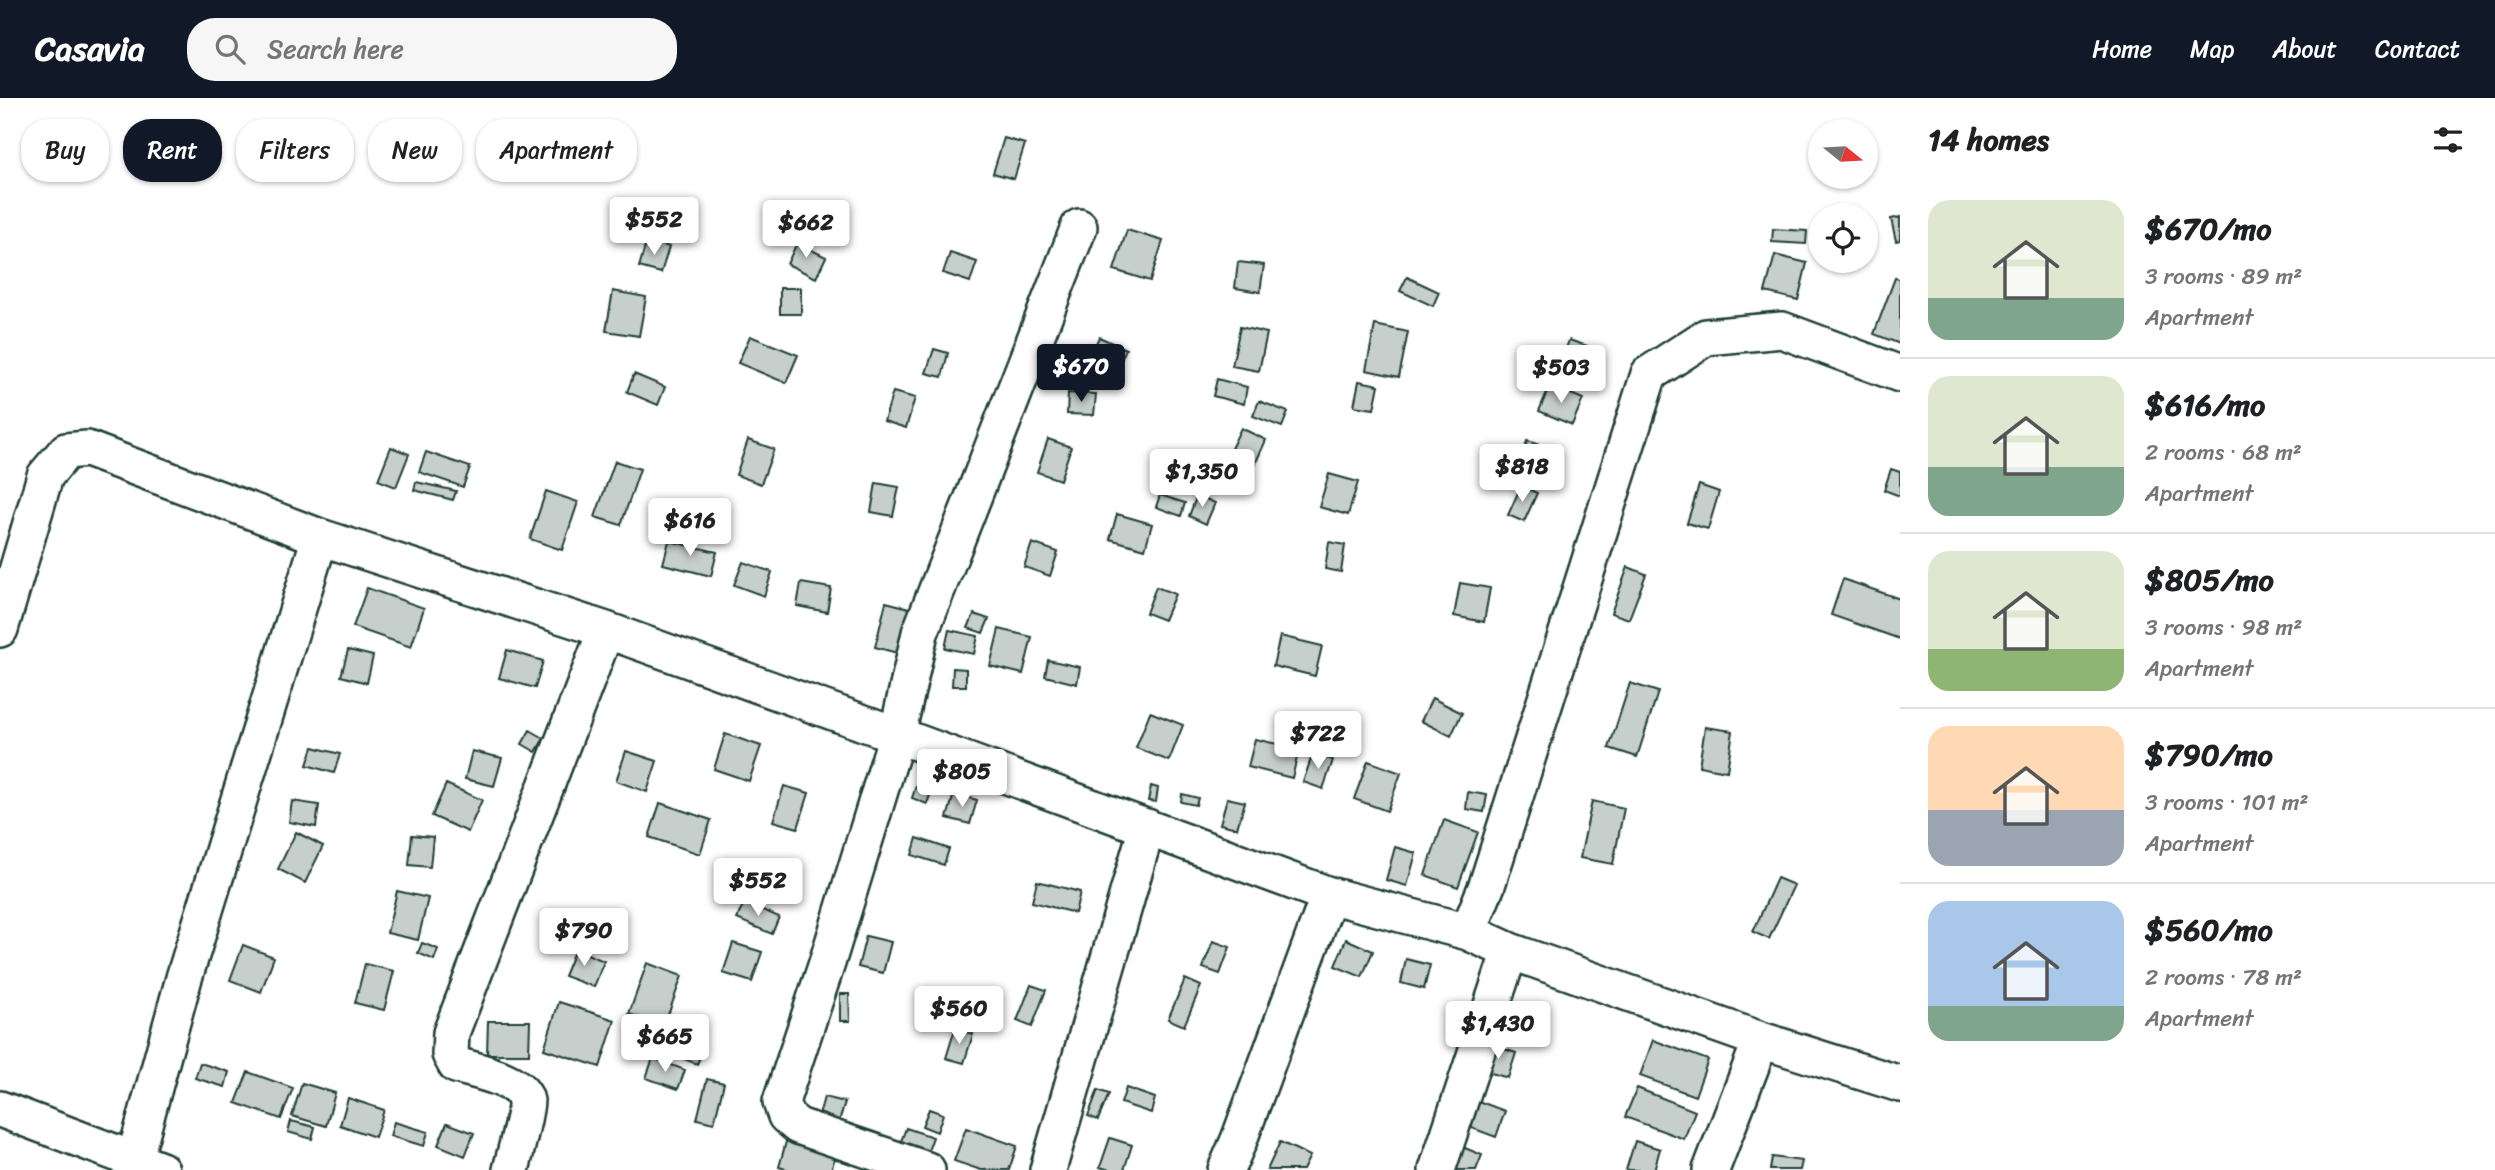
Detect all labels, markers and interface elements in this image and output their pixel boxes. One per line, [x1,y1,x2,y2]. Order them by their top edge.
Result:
search box [187,18,677,81]
text: Casavia [35,20,145,78]
text: Search here [267,26,404,72]
text: Home [2092,28,2152,70]
text: Map [2190,28,2234,70]
text: About [2272,28,2337,70]
text: Contact [2375,28,2460,70]
icon: search [211,30,249,68]
text: 14 homes [1928,113,2049,167]
chip: Buy [21,119,109,182]
chip: Rent [123,119,222,182]
chip: Filters [236,119,354,182]
chip: New [368,119,462,182]
chip: Apartment [476,119,637,182]
north arrow [1808,119,1878,189]
map controls [1808,119,1878,273]
icon: filters [2429,121,2467,159]
pin: $552 [613,198,695,257]
text: $552 [626,199,682,240]
pin: $662 [765,200,847,260]
text: $662 [779,202,833,243]
text: $670/mo [2145,202,2271,256]
button: locate [1808,203,1878,273]
icon: home [1984,228,2068,312]
text: 3 rooms · 89 m² [2145,256,2302,297]
text: Apartment [2145,297,2254,338]
pin: $670 [1040,344,1122,404]
pin: $503 [1520,345,1602,405]
text: $670 [1053,346,1109,387]
text: $503 [1533,347,1589,388]
text: $616/mo [2145,378,2265,432]
icon: home [1984,404,2068,488]
text: 2 rooms · 68 m² [2145,432,2302,473]
pin: $818 [1481,444,1563,504]
text: $818 [1495,446,1549,487]
pin: $1,350 [1145,450,1259,509]
text: $1,350 [1166,451,1238,492]
text: Apartment [2145,473,2254,514]
pin: $616 [649,498,731,558]
text: $616 [664,500,716,541]
text: $805/mo [2145,553,2274,607]
icon: home [1984,579,2068,663]
text: 3 rooms · 98 m² [2145,607,2302,648]
text: Apartment [2145,648,2254,689]
pin: $722 [1277,712,1359,771]
text: $722 [1290,713,1346,754]
text: $790/mo [2145,728,2273,782]
pin: $805 [921,750,1003,809]
text: $805 [933,751,991,792]
icon: home [1984,754,2068,838]
text: 3 rooms · 101 m² [2145,782,2309,823]
text: Apartment [2145,823,2254,864]
pin: $552 [717,858,799,918]
text: $552 [730,860,786,901]
text: $560/mo [2145,903,2273,957]
pin: $790 [543,908,625,968]
text: $790 [555,910,613,951]
icon: home [1984,929,2068,1013]
text: 2 rooms · 78 m² [2145,957,2302,998]
pin: $560 [918,986,1000,1046]
text: $560 [930,988,988,1029]
text: Apartment [2145,998,2254,1039]
pin: $1,430 [1441,1002,1555,1061]
text: $1,430 [1461,1003,1535,1044]
pin: $665 [624,1014,706,1074]
text: $665 [637,1016,693,1057]

